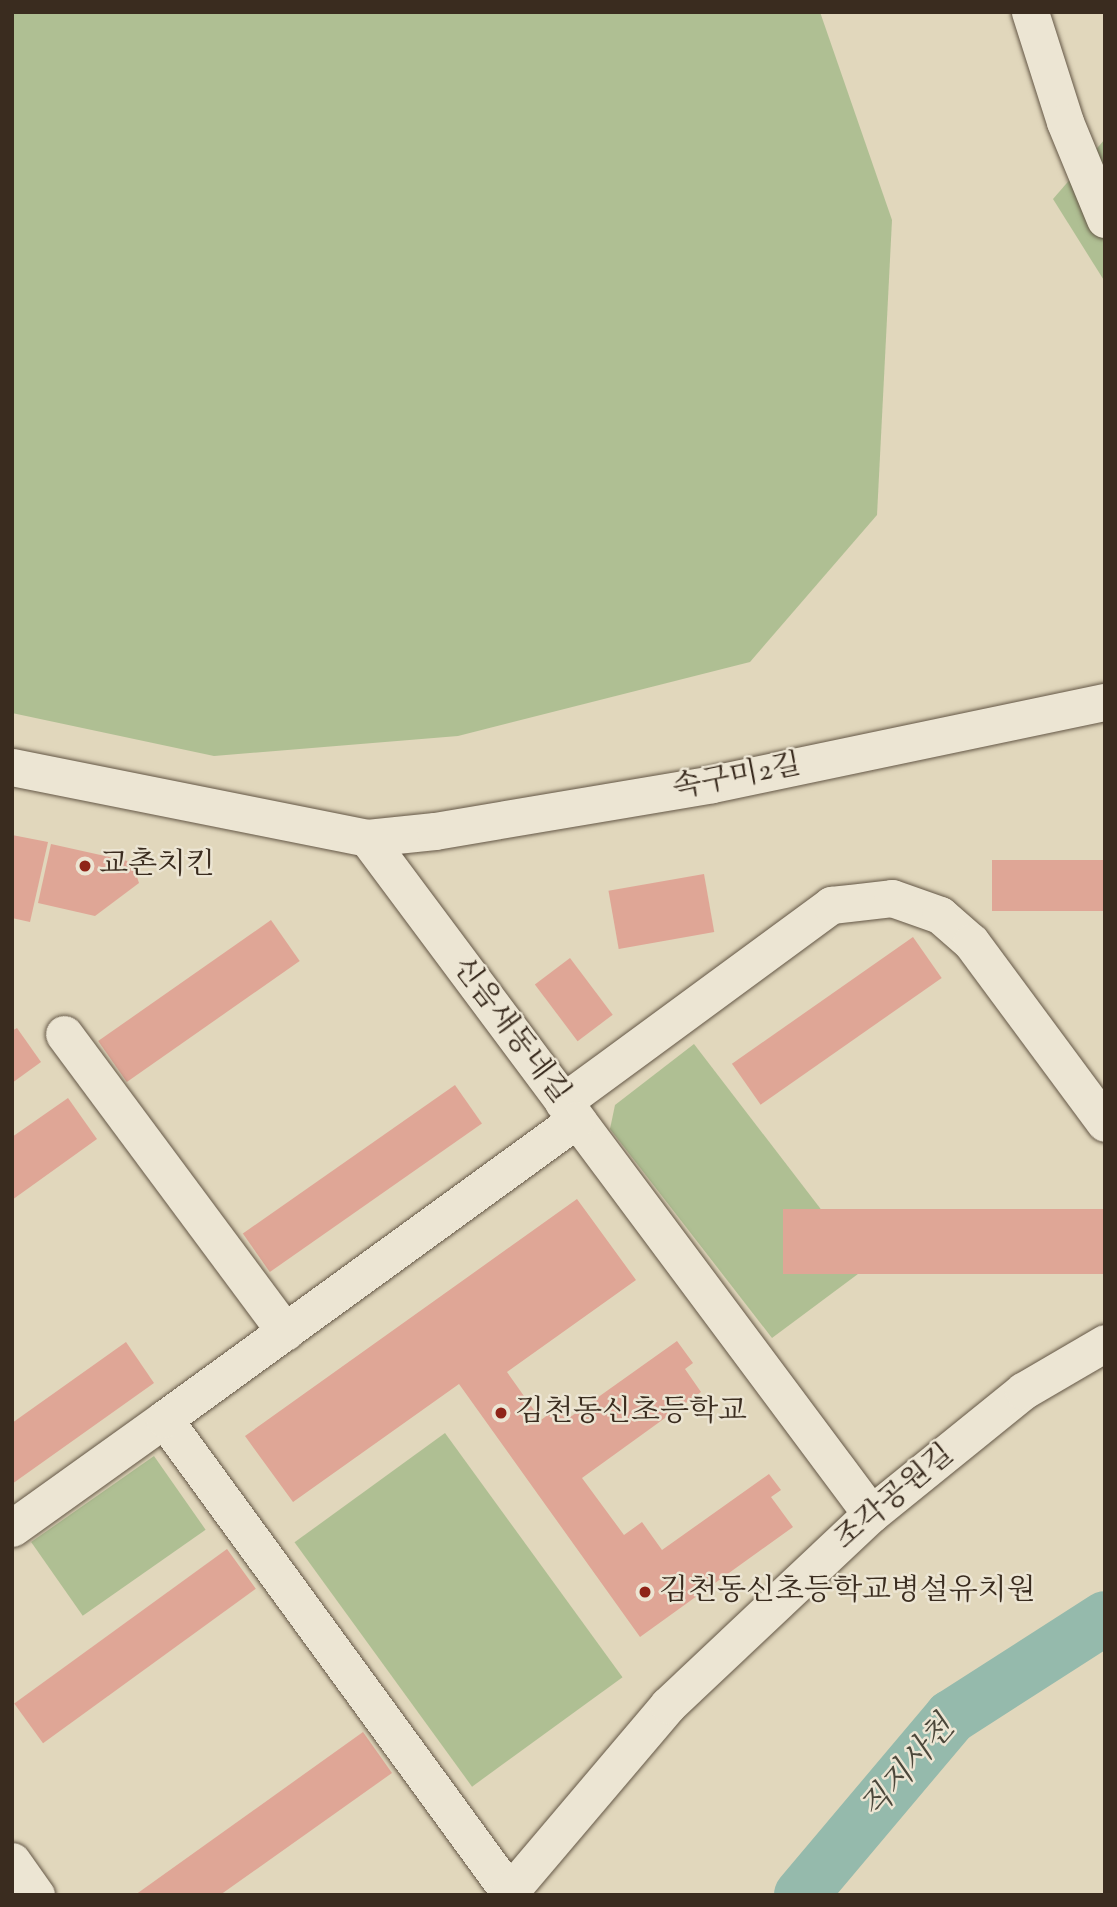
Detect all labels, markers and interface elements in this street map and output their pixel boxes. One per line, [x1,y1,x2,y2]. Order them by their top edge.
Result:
street label: 속구미2길 [670,748,804,808]
place label: 교촌치킨 [99,848,215,884]
marker: 교촌치킨 [77,858,93,874]
street label: 신음새동네길 [443,951,577,1111]
place label: 김천동신초등학교 [515,1395,747,1431]
marker: 김천동신초등학교 [493,1405,509,1421]
street label: 조각공원길 [828,1438,962,1558]
place label: 김천동신초등학교병설유치원 [659,1574,1036,1610]
marker: 김천동신초등학교병설유치원 [637,1584,653,1600]
water label: 직지사천 [854,1710,964,1828]

